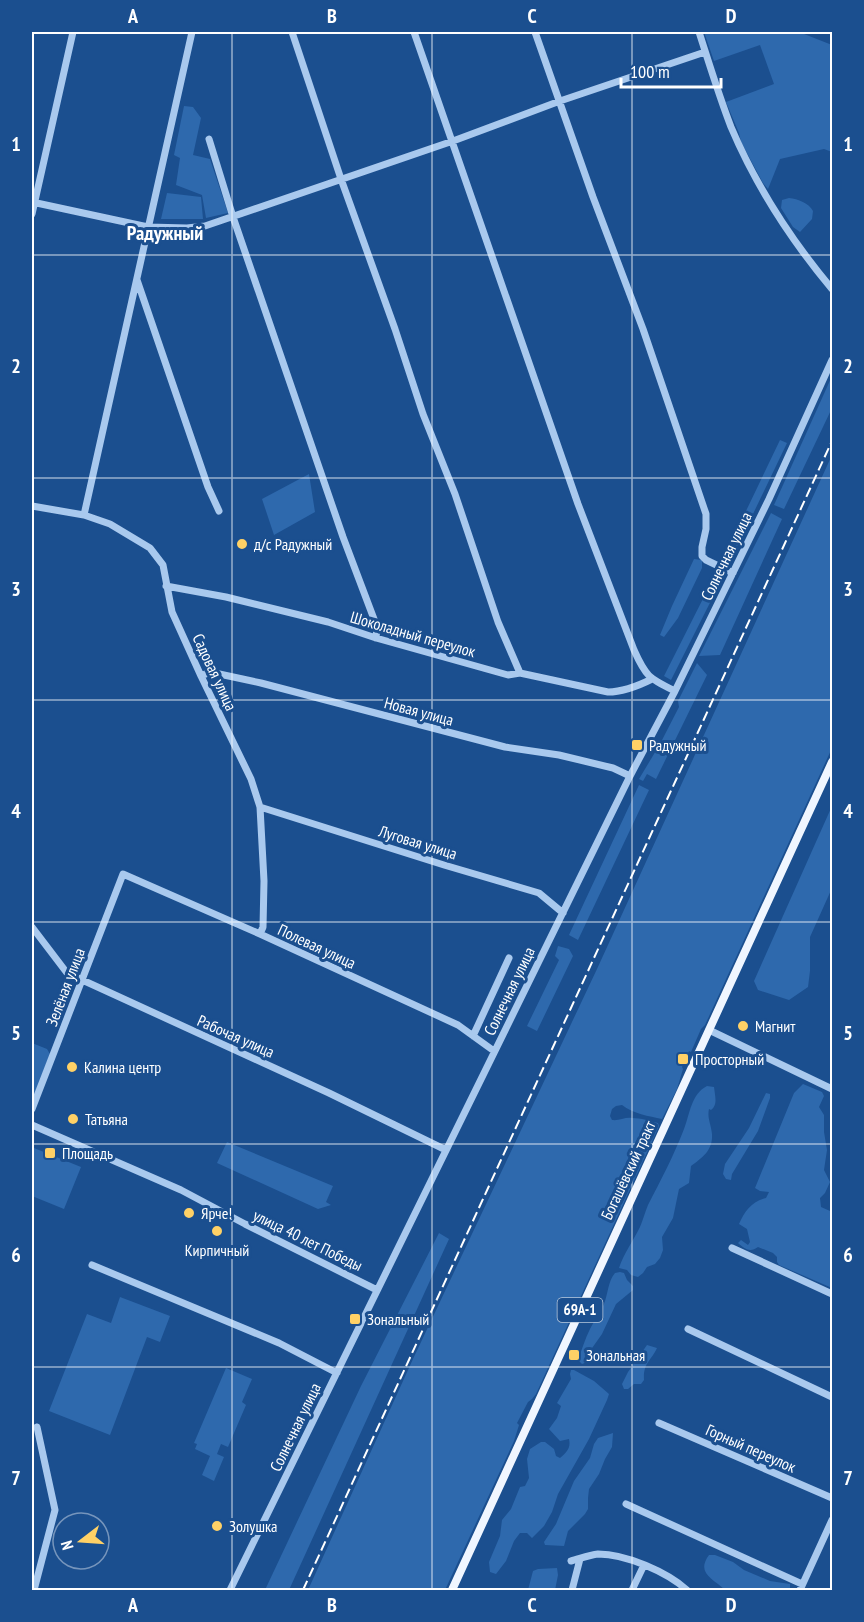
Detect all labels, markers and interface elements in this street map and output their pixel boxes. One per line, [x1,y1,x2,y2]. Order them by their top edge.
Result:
text: A [127,3,139,29]
text: B [327,3,337,29]
text: C [527,3,537,29]
text: D [726,3,737,29]
scale bar [621,51,722,89]
text: 100 m [630,60,670,83]
text: 1 [11,131,21,157]
text: 1 [843,131,853,157]
district label: Радужный [127,220,203,246]
text: 2 [11,353,21,379]
text: 2 [843,353,853,379]
street label: Солнечная улица [696,509,756,603]
place label: д/с Радужный [254,534,332,554]
marker: д/с Радужный [235,537,249,551]
text: 3 [11,576,21,602]
text: 3 [843,576,853,602]
street label: Шоколадный переулок [348,607,479,662]
street label: Садовая улица [188,630,242,714]
street label: Новая улица [382,692,456,730]
place label: Радужный [649,735,706,755]
marker: Радужный [630,738,644,752]
text: 4 [11,798,21,824]
text: 4 [843,798,853,824]
street label: Луговая улица [376,820,460,863]
street label: Полевая улица [275,919,359,973]
street label: Солнечная улица [479,944,539,1038]
street label: Зелёная улица [41,945,89,1029]
street label: Рабочая улица [194,1010,278,1062]
place label: Магнит [755,1016,796,1036]
marker: Магнит [736,1019,750,1033]
text: 5 [11,1020,21,1046]
text: 5 [843,1020,853,1046]
place label: Просторный [695,1049,764,1069]
marker: Просторный [676,1052,690,1066]
place label: Калина центр [84,1057,161,1077]
marker: Калина центр [65,1060,79,1074]
place label: Татьяна [85,1109,128,1129]
marker: Татьяна [66,1112,80,1126]
street label: Богашёвский тракт [596,1117,660,1223]
place label: Площадь [62,1143,113,1163]
marker: Площадь [43,1146,57,1160]
place label: Ярче! [201,1203,232,1223]
street label: улица 40 лет Победы [250,1205,366,1275]
marker: Ярче! [182,1206,196,1220]
marker: Кирпичный [210,1224,224,1238]
place label: Кирпичный [185,1240,249,1260]
text: 6 [11,1242,21,1268]
text: 6 [843,1242,853,1268]
road number: 69А-1 [558,1298,602,1322]
place label: Зональный [367,1309,429,1329]
marker: Зональный [348,1312,362,1326]
place label: Зональная [586,1345,645,1365]
marker: Зональная [567,1348,581,1362]
street label: Солнечная улица [265,1380,325,1474]
street label: Горный переулок [703,1419,800,1477]
text: 7 [11,1465,21,1491]
text: 7 [843,1465,853,1491]
north arrow [51,1511,111,1571]
place label: Золушка [229,1516,277,1536]
marker: Золушка [210,1519,224,1533]
text: N [56,1538,77,1552]
text: A [127,1592,139,1618]
text: B [327,1592,337,1618]
text: C [527,1592,537,1618]
text: D [726,1592,737,1618]

